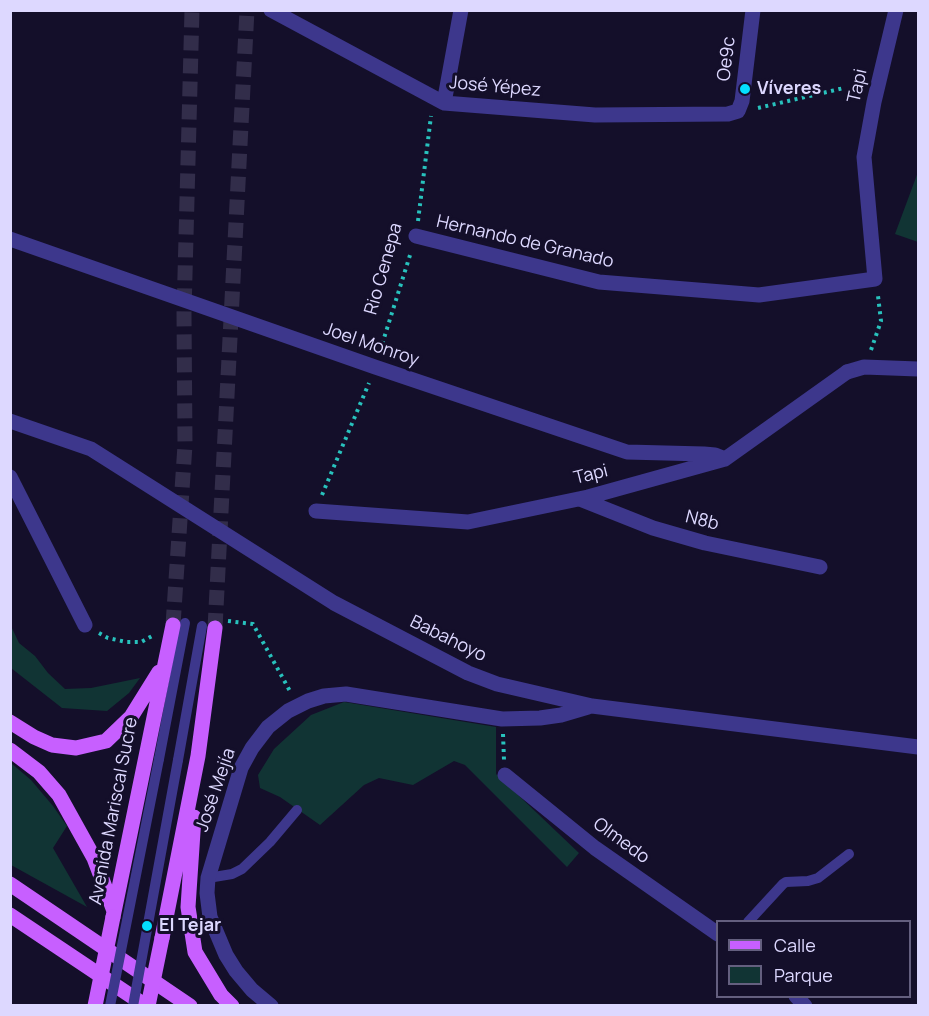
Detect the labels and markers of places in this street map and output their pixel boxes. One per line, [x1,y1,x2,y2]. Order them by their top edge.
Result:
place label: Víveres [757,78,821,100]
marker: Víveres [738,82,752,96]
place label: El Tejar [159,915,221,937]
marker: El Tejar [140,919,154,933]

